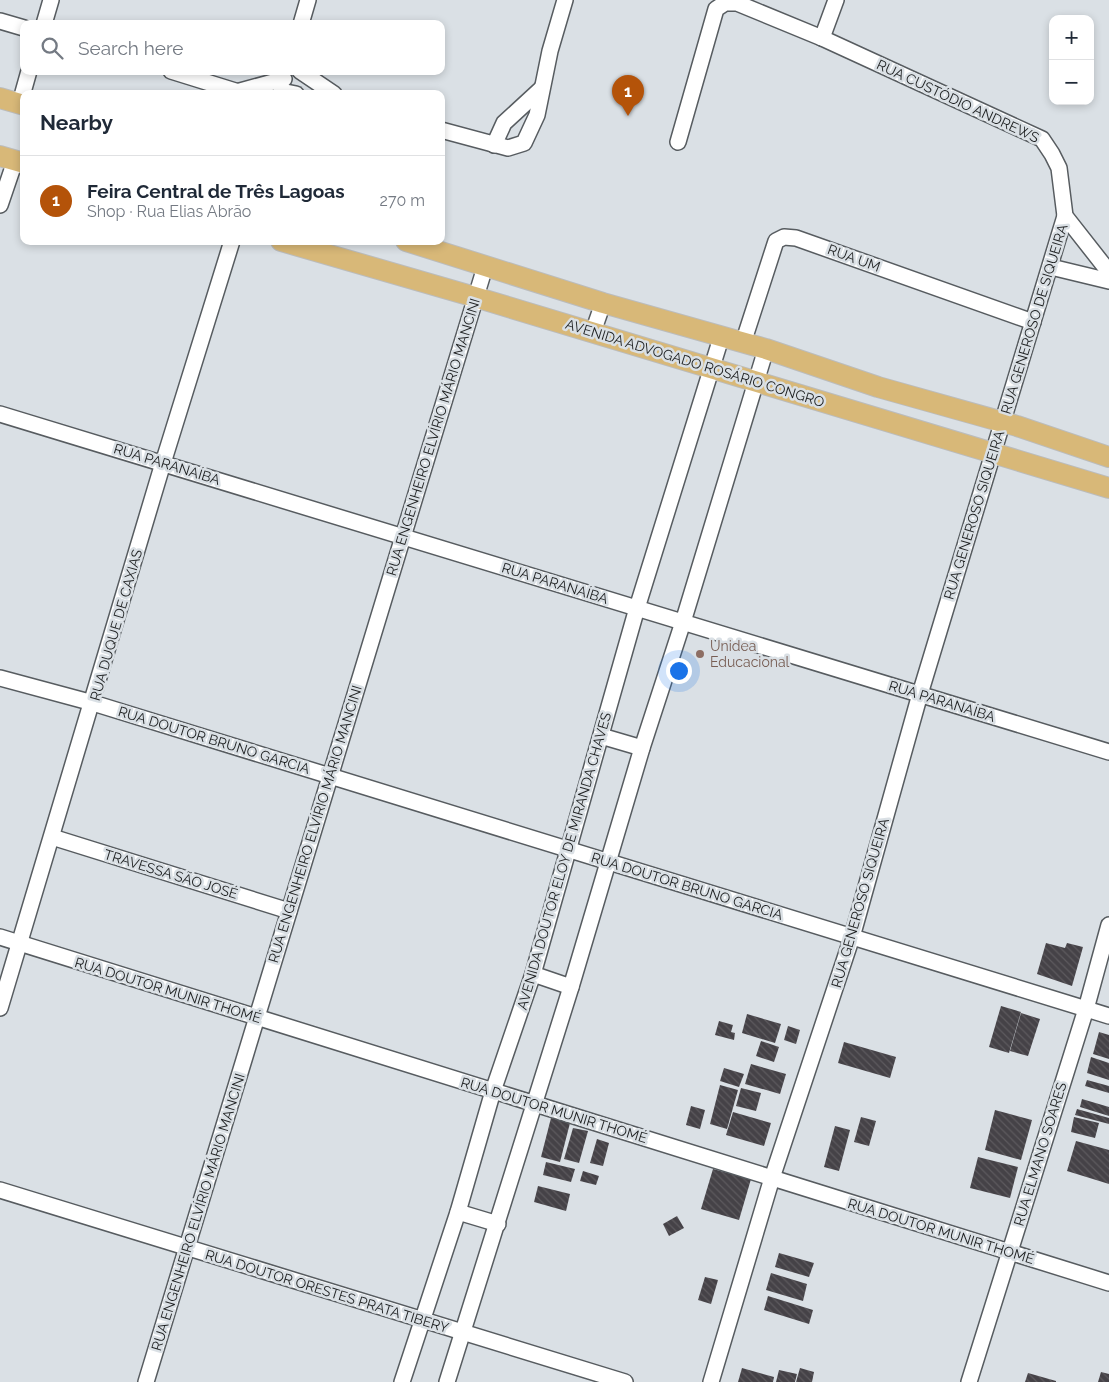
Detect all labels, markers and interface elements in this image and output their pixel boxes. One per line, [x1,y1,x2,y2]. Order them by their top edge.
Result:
map controls [1049,15,1094,105]
button: + [1049,15,1094,60]
search box [20,20,445,75]
icon: search [38,34,66,62]
text: Search here [78,37,184,59]
street label: RUA CUSTÓDIO ANDREWS [874,55,1043,146]
button: − [1049,60,1094,105]
pin: 1 [612,75,644,116]
text: Nearby [40,110,113,135]
text: Feira Central de Três Lagoas [87,180,345,202]
text: 1 [52,191,60,210]
text: 270 m [380,191,425,210]
text: Shop · Rua Elias Abrão [87,202,251,221]
street label: RUA GENEROSO DE SIQUEIRA [997,222,1071,416]
street label: RUA UM [826,241,882,275]
street label: RUA ENGENHEIRO ELVÍRIO MÁRIO MANCINI [382,296,483,578]
street label: AVENIDA ADVOGADO ROSÁRIO CONGRO [564,315,827,410]
street label: RUA GENEROSO SIQUEIRA [941,428,1007,601]
street label: RUA PARANAÍBA [112,439,223,488]
street label: RUA DUQUE DE CAXIAS [87,547,145,703]
street label: RUA PARANAÍBA [500,558,611,607]
place label: Unidea Educacional [710,638,790,670]
marker: Unidea Educacional [694,648,706,660]
your location [666,658,692,684]
street label: RUA PARANAÍBA [887,676,998,725]
street label: RUA ENGENHEIRO ELVÍRIO MÁRIO MANCINI [264,683,365,965]
street label: RUA DOUTOR BRUNO GARCIA [116,703,312,777]
street label: AVENIDA DOUTOR ELOY DE MIRANDA CHAVES [514,710,614,1012]
street label: RUA GENEROSO SIQUEIRA [828,816,892,990]
street label: TRAVESSA SÃO JOSÉ [102,845,240,902]
street label: RUA DOUTOR BRUNO GARCIA [589,849,785,923]
street label: RUA DOUTOR MUNIR THOMÉ [73,953,263,1026]
street label: RUA ENGENHEIRO ELVÍRIO MÁRIO MANCINI [147,1071,248,1353]
street label: RUA DOUTOR MUNIR THOMÉ [459,1073,649,1146]
street label: RUA ELMANO SOARES [1011,1080,1070,1228]
street label: RUA DOUTOR MUNIR THOMÉ [846,1194,1036,1267]
street label: RUA DOUTOR ORESTES PRATA TIBERY [203,1246,451,1336]

